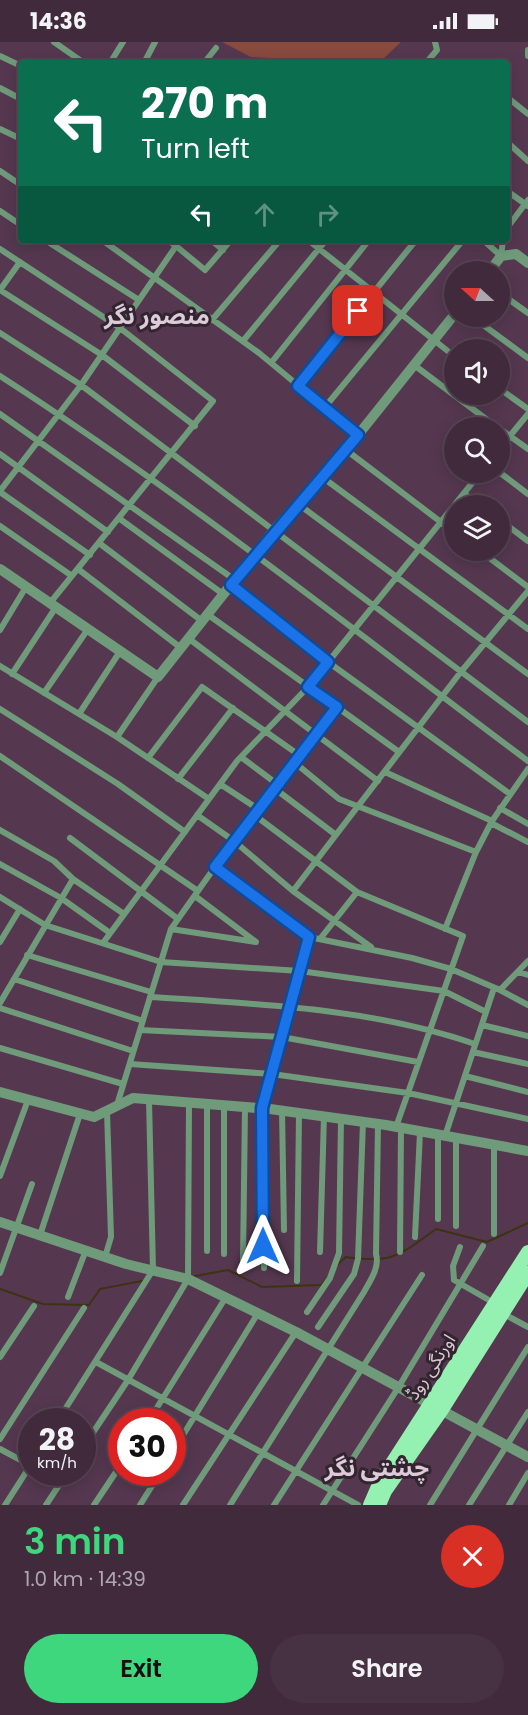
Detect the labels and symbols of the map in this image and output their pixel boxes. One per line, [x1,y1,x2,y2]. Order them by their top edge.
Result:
north arrow [444,261,510,327]
pin [332,285,383,336]
district label: منصور نگر [103,299,210,332]
position arrow [231,1214,295,1278]
street label: اورنگی روڈ [400,1329,461,1404]
speed limit sign: 30 [108,1408,186,1486]
district label: چشتی نگر [324,1451,429,1484]

